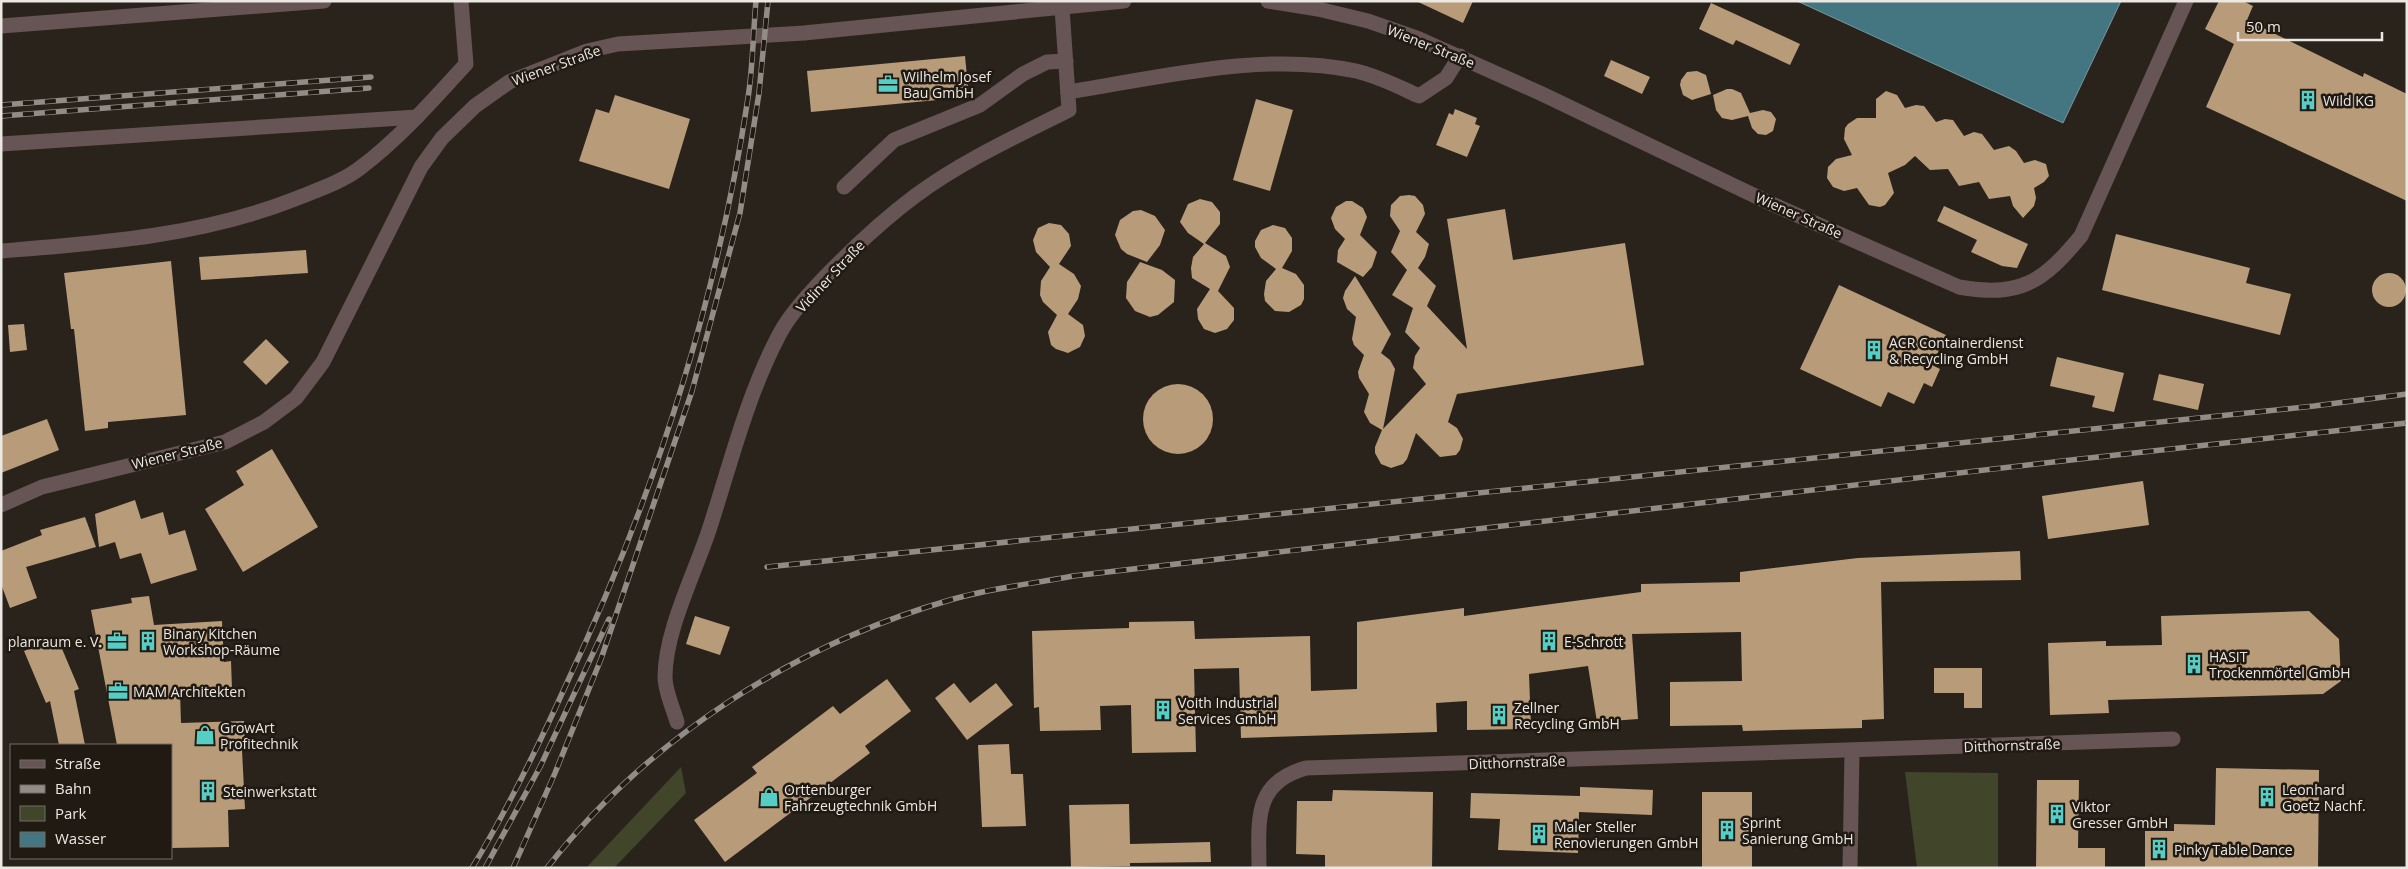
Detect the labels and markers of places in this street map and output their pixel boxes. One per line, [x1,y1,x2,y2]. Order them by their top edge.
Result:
place label: Wilhelm Josef Bau GmbH [903,67,992,102]
office icon: Wilhelm Josef Bau GmbH [877,73,899,95]
building icon: Wild KG [2297,89,2319,111]
place label: Wild KG [2323,91,2374,110]
place label: ACR Containerdienst & Recycling GmbH [1889,333,2023,368]
building icon: ACR Containerdienst & Recycling GmbH [1863,339,1885,361]
place label: Binary Kitchen Workshop-Räume [163,624,280,659]
office icon: planraum e. V. [106,630,128,652]
building icon: Binary Kitchen Workshop-Räume [137,630,159,652]
building icon: E-Schrott [1538,630,1560,652]
place label: planraum e. V. [8,632,102,651]
place label: E-Schrott [1564,632,1623,651]
place label: HASIT Trockenmörtel GmbH [2209,647,2351,682]
building icon: HASIT Trockenmörtel GmbH [2183,653,2205,675]
office icon: MAM Architekten [107,680,129,702]
place label: MAM Architekten [133,682,246,701]
place label: Voith Industrial Services GmbH [1178,693,1277,728]
place label: Zellner Recycling GmbH [1514,698,1620,733]
building icon: Voith Industrial Services GmbH [1152,699,1174,721]
building icon: Zellner Recycling GmbH [1488,704,1510,726]
place label: GrowArt Profitechnik [220,718,299,753]
shop icon: GrowArt Profitechnik [194,724,216,746]
building icon: Steinwerkstatt [197,780,219,802]
place label: Orttenburger Fahrzeugtechnik GmbH [784,780,937,815]
place label: Leonhard Goetz Nachf. [2282,780,2366,815]
place label: Steinwerkstatt [223,782,317,801]
shop icon: Orttenburger Fahrzeugtechnik GmbH [758,786,780,808]
building icon: Leonhard Goetz Nachf. [2256,786,2278,808]
place label: Viktor Gresser GmbH [2072,797,2168,832]
building icon: Viktor Gresser GmbH [2046,803,2068,825]
place label: Sprint Sanierung GmbH [1742,813,1854,848]
place label: Maler Steller Renovierungen GmbH [1554,817,1699,852]
building icon: Sprint Sanierung GmbH [1716,819,1738,841]
building icon: Maler Steller Renovierungen GmbH [1528,823,1550,845]
building icon: Pinky Table Dance [2148,838,2170,860]
place label: Pinky Table Dance [2174,840,2293,859]

